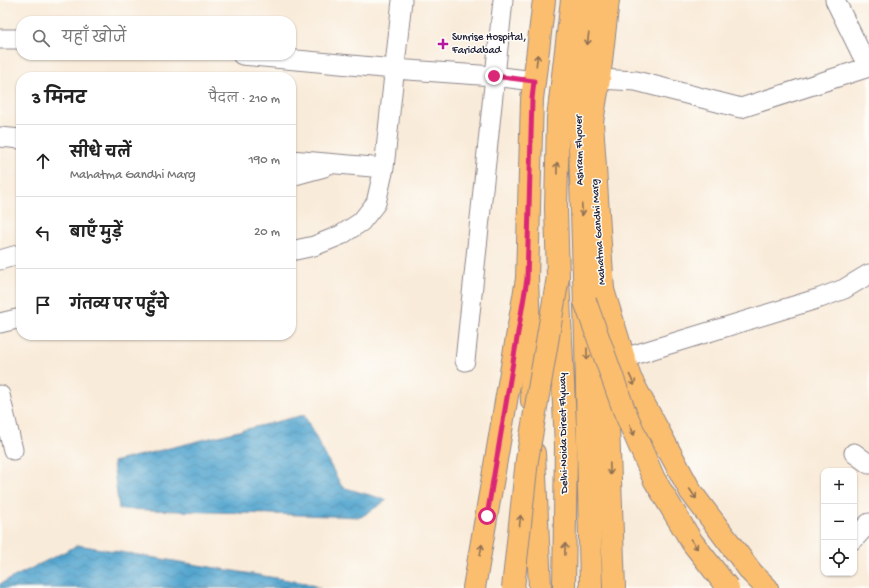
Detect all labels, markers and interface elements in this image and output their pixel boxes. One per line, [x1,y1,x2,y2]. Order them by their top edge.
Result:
search box [16,16,296,60]
icon: search [30,27,52,49]
text: यहाँ खोजें [62,30,126,48]
place label: Sunrise Hospital, Faridabad [451,32,526,57]
one-way arrow [584,32,592,45]
marker: Sunrise Hospital, Faridabad [437,38,449,50]
one-way arrow [533,54,541,67]
route end [485,67,503,85]
text: 3 मिनट [32,90,86,110]
text: पैदल · 210 m [208,92,280,107]
street label: Ashram Flyover [573,114,587,185]
text: सीधे चलें [70,145,131,163]
icon: ahead [32,150,54,172]
text: 190 m [249,153,280,168]
one-way arrow [553,162,561,175]
text: Mahatma Gandhi Marg [70,168,196,183]
street label: Mahatma Gandhi Marg [589,179,609,285]
one-way arrow [578,203,586,216]
icon: left [32,222,54,244]
text: बाएँ मुड़ें [70,225,122,243]
text: 20 m [254,225,280,240]
icon: arrive [32,294,54,316]
text: गंतव्य पर पहुँचे [70,297,168,315]
one-way arrow [583,347,591,360]
street label: Delhi-Noida Direct Flyway [557,372,571,495]
one-way arrow [629,374,636,386]
one-way arrow [629,424,636,436]
one-way arrow [606,462,613,475]
map controls [821,468,857,576]
button: + [821,468,857,504]
one-way arrow [689,489,697,500]
button: − [821,504,857,540]
route start [478,507,496,525]
one-way arrow [517,515,524,528]
one-way arrow [690,538,698,549]
button: locate [821,540,857,576]
one-way arrow [561,543,569,556]
one-way arrow [477,544,485,557]

